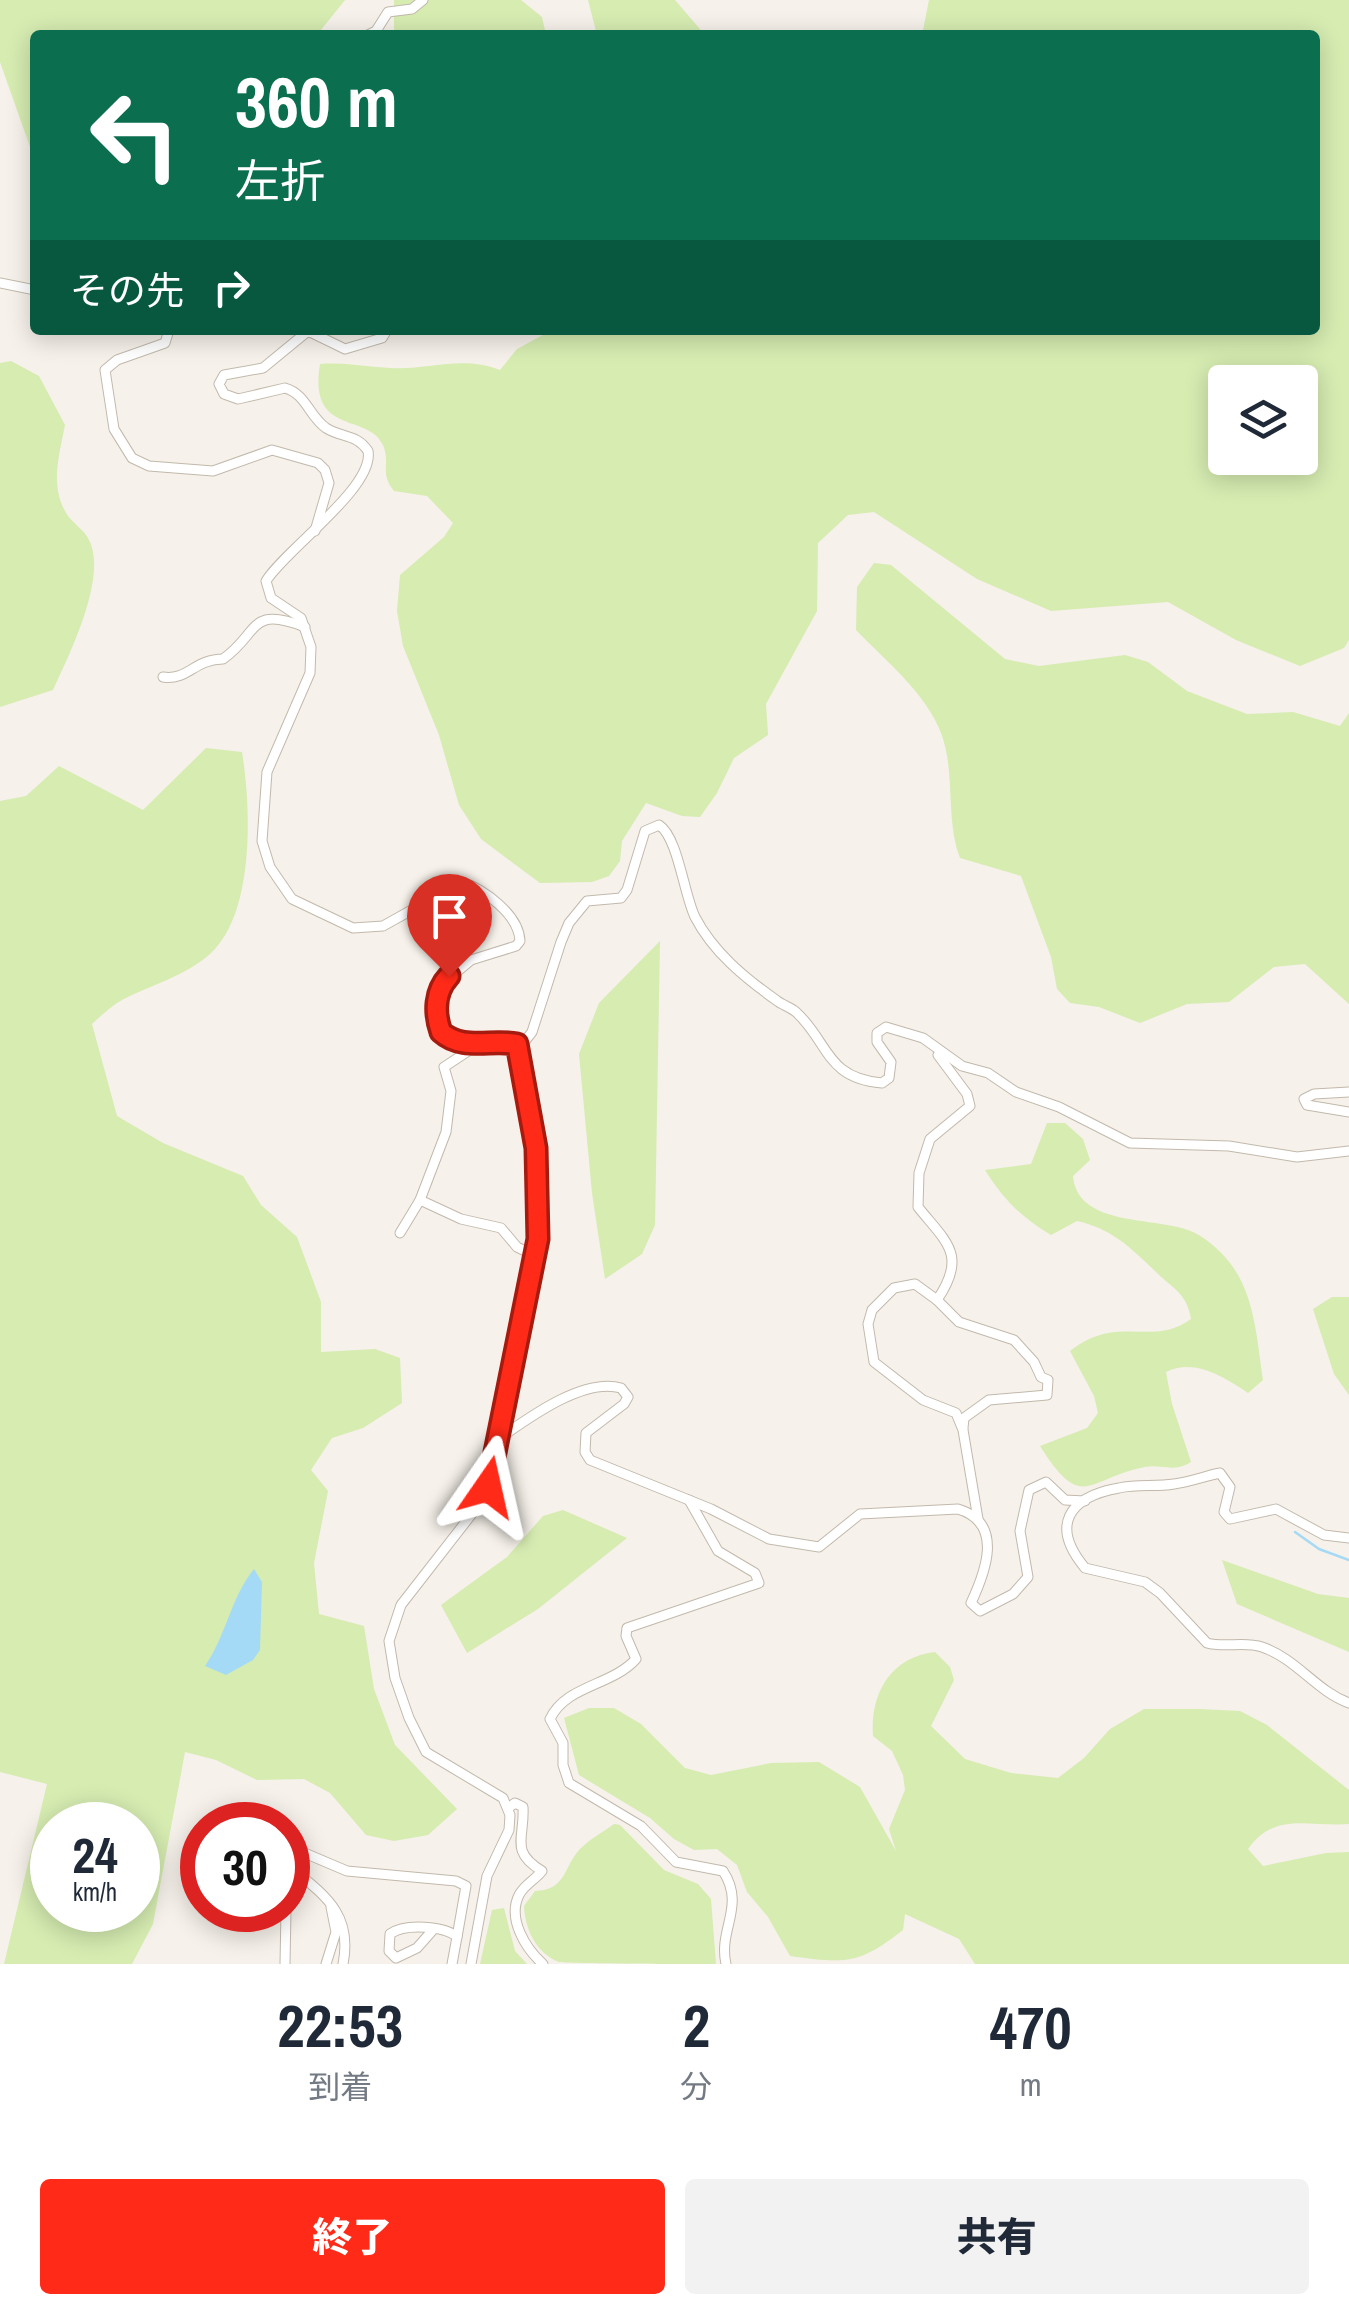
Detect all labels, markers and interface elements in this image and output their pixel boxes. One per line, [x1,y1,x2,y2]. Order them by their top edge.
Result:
text: 360 m [235,55,398,149]
icon: left [70,70,200,200]
text: 左折 [235,150,325,211]
icon: right [204,260,259,315]
text: その先 [70,265,184,316]
map controls [1208,365,1318,475]
button: layers [1208,365,1318,475]
pin [407,874,492,977]
icon: arrive [422,889,477,944]
position arrow [436,1435,540,1539]
speed limit sign: 30 [180,1802,310,1932]
text: 24 [72,1821,118,1889]
text: km/h [73,1875,117,1909]
text: 22:53 [277,1985,403,2066]
text: 2 [683,1985,710,2066]
text: 470 [990,1987,1072,2068]
text: m [1020,2063,1042,2106]
text: 到着 [308,2065,372,2108]
text: 分 [680,2065,712,2108]
button: 終了 [40,2179,665,2294]
button: 共有 [685,2179,1309,2294]

